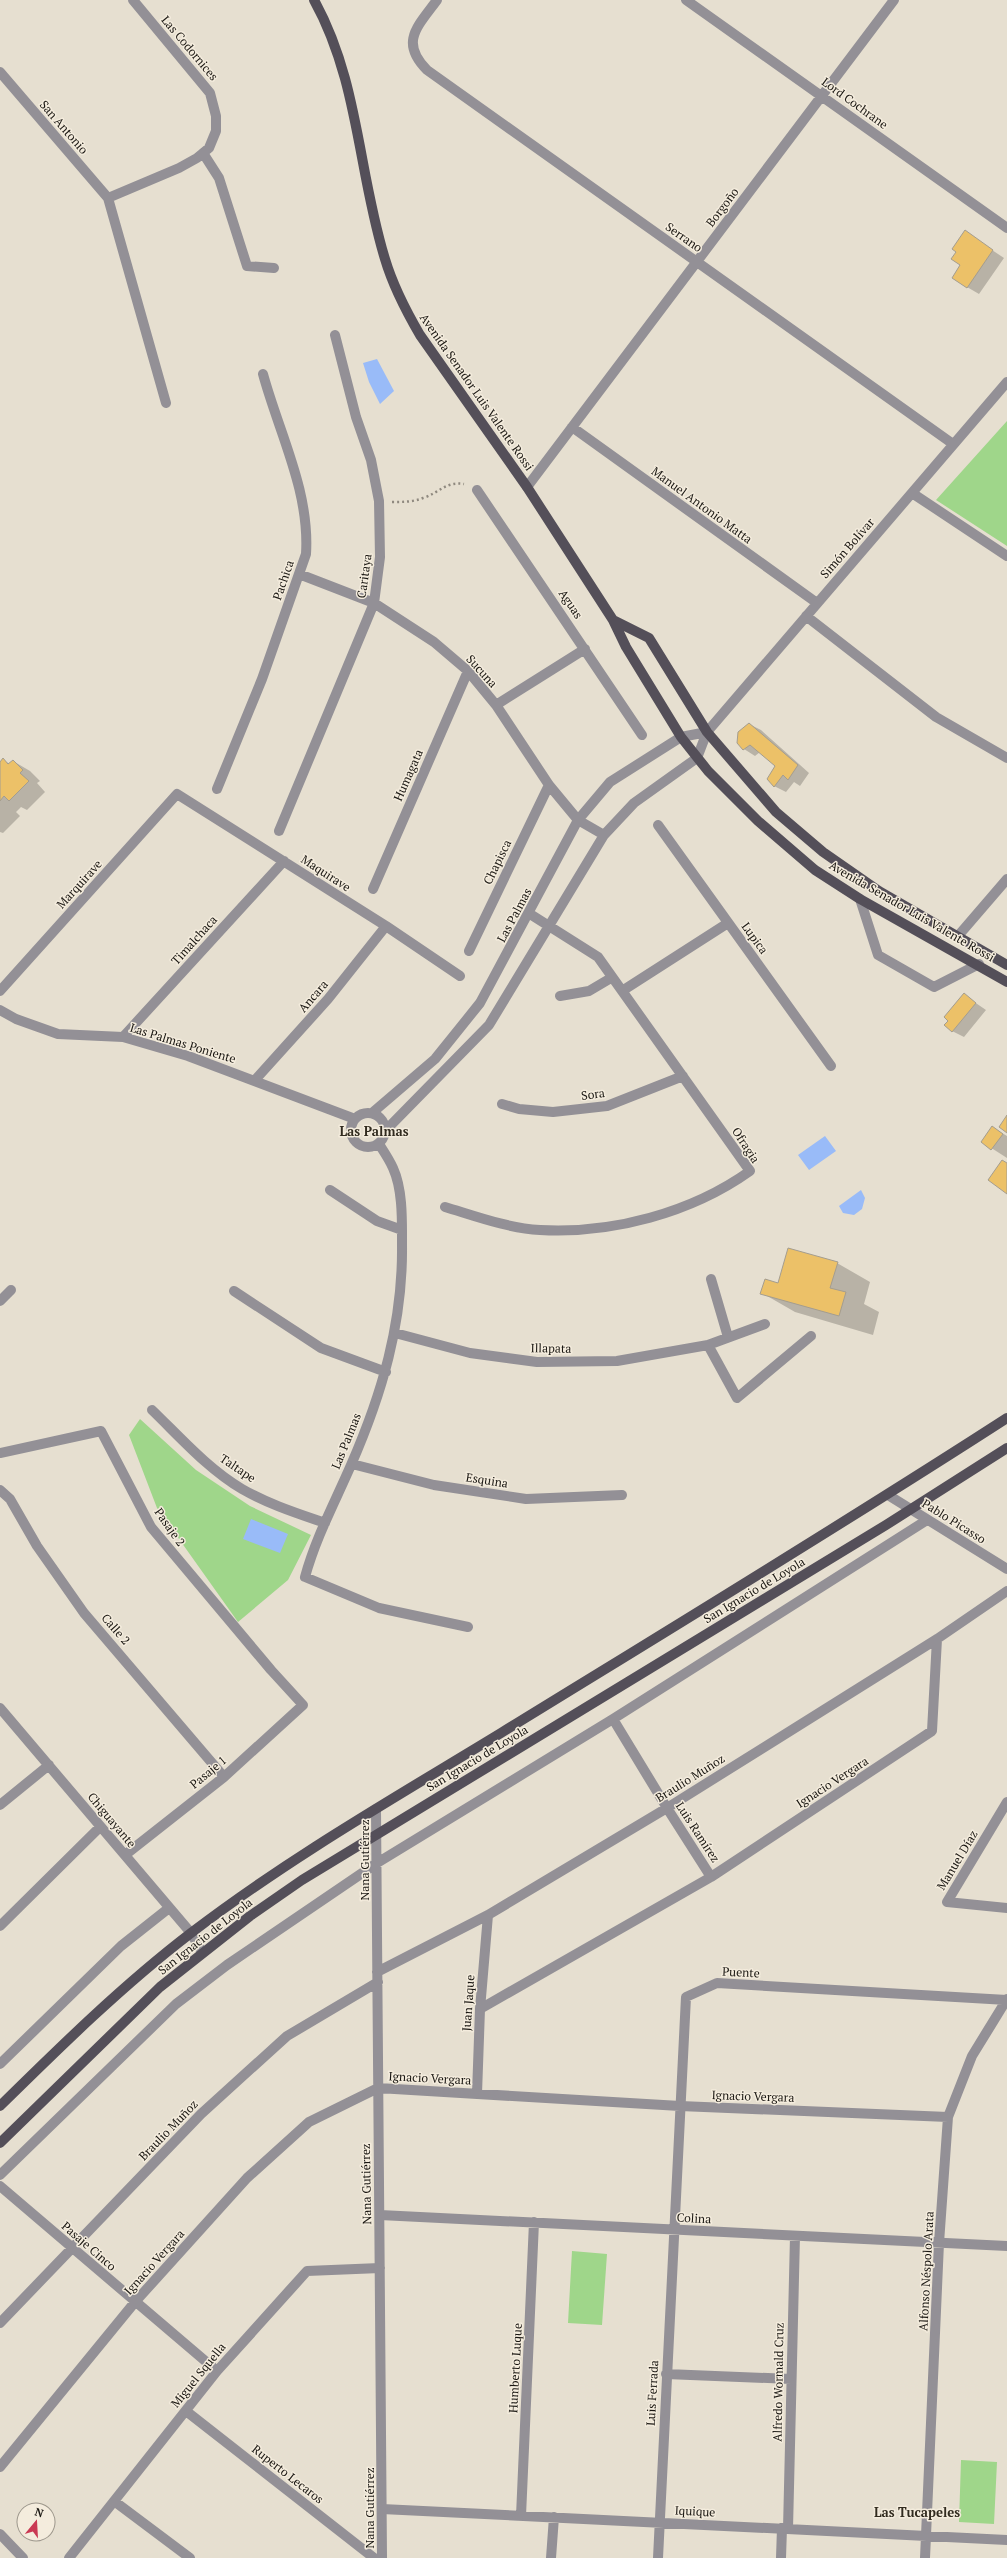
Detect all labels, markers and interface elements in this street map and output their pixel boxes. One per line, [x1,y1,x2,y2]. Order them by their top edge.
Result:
street label: Las Codornices [159,13,221,83]
street label: Lord Cochrane [819,74,891,132]
street label: San Antonio [37,97,92,157]
street label: Borgoño [702,184,742,230]
street label: Serrano [663,219,706,255]
street label: Avenida Senador Luis Valente Rossi [417,310,537,474]
street label: Manuel Antonio Matta [649,463,755,547]
street label: Simón Bolívar [817,514,878,581]
street label: Caritaya [353,553,375,599]
street label: Pachica [269,558,297,602]
street label: Aguas [556,586,586,622]
street label: Sucuna [463,651,501,691]
street label: Humagata [390,747,426,803]
street label: Chapisca [480,837,514,887]
street label: Maquirave [298,851,354,895]
street label: Marquirave [53,856,105,912]
street label: Avenida Senador Luis Valente Rossi [827,857,998,965]
street label: Las Palmas [493,885,535,945]
street label: Timalchaca [168,912,220,968]
street label: Lupica [738,919,772,957]
street label: Ancara [295,977,331,1015]
street label: Las Palmas Poniente [128,1020,238,1066]
street label: Sora [580,1085,606,1103]
district label: Las Palmas [339,1122,409,1140]
street label: Ofragia [729,1124,763,1166]
street label: Illapata [530,1340,572,1356]
street label: Las Palmas [328,1411,364,1471]
street label: Taltape [217,1451,259,1485]
street label: Esquina [465,1469,509,1491]
street label: Pablo Picasso [919,1495,989,1547]
street label: Pasaje 2 [151,1505,189,1549]
street label: San Ignacio de Loyola [701,1554,807,1626]
street label: Calle 2 [98,1610,134,1648]
street label: San Ignacio de Loyola [424,1722,530,1794]
street label: Braulio Muñoz [653,1751,727,1805]
street label: Pasaje 1 [187,1752,229,1792]
street label: Ignacio Vergara [793,1753,871,1811]
street label: Chiguayante [85,1789,139,1851]
street label: Luis Ramírez [673,1799,723,1865]
street label: Nana Gutiérrez [357,1819,372,1901]
street label: Manuel Díaz [933,1827,981,1893]
street label: San Ignacio de Loyola [155,1894,255,1978]
street label: Puente [722,1964,760,1980]
street label: Juan Jaque [459,1974,477,2032]
street label: Ignacio Vergara [388,2068,472,2088]
street label: Ignacio Vergara [711,2087,795,2105]
street label: Braulio Muñoz [135,2096,201,2163]
street label: Nana Gutiérrez [358,2143,374,2225]
street label: Colina [676,2210,712,2226]
street label: Alfonso Néspolo Arata [915,2211,937,2331]
street label: Pasaje Cinco [59,2218,120,2274]
street label: Ignacio Vergara [121,2226,187,2298]
street label: Alfredo Wormald Cruz [769,2322,787,2442]
street label: Humberto Luque [505,2323,525,2413]
street label: Miguel Squella [167,2340,229,2410]
street label: Luis Ferrada [643,2360,661,2426]
street label: Ruperto Lecaros [249,2441,327,2507]
street label: Nana Gutiérrez [362,2467,377,2549]
north arrow [16,2502,56,2542]
street label: Iquique [674,2502,716,2520]
district label: Las Tucapeles [874,2503,960,2521]
text: N [33,2505,46,2521]

